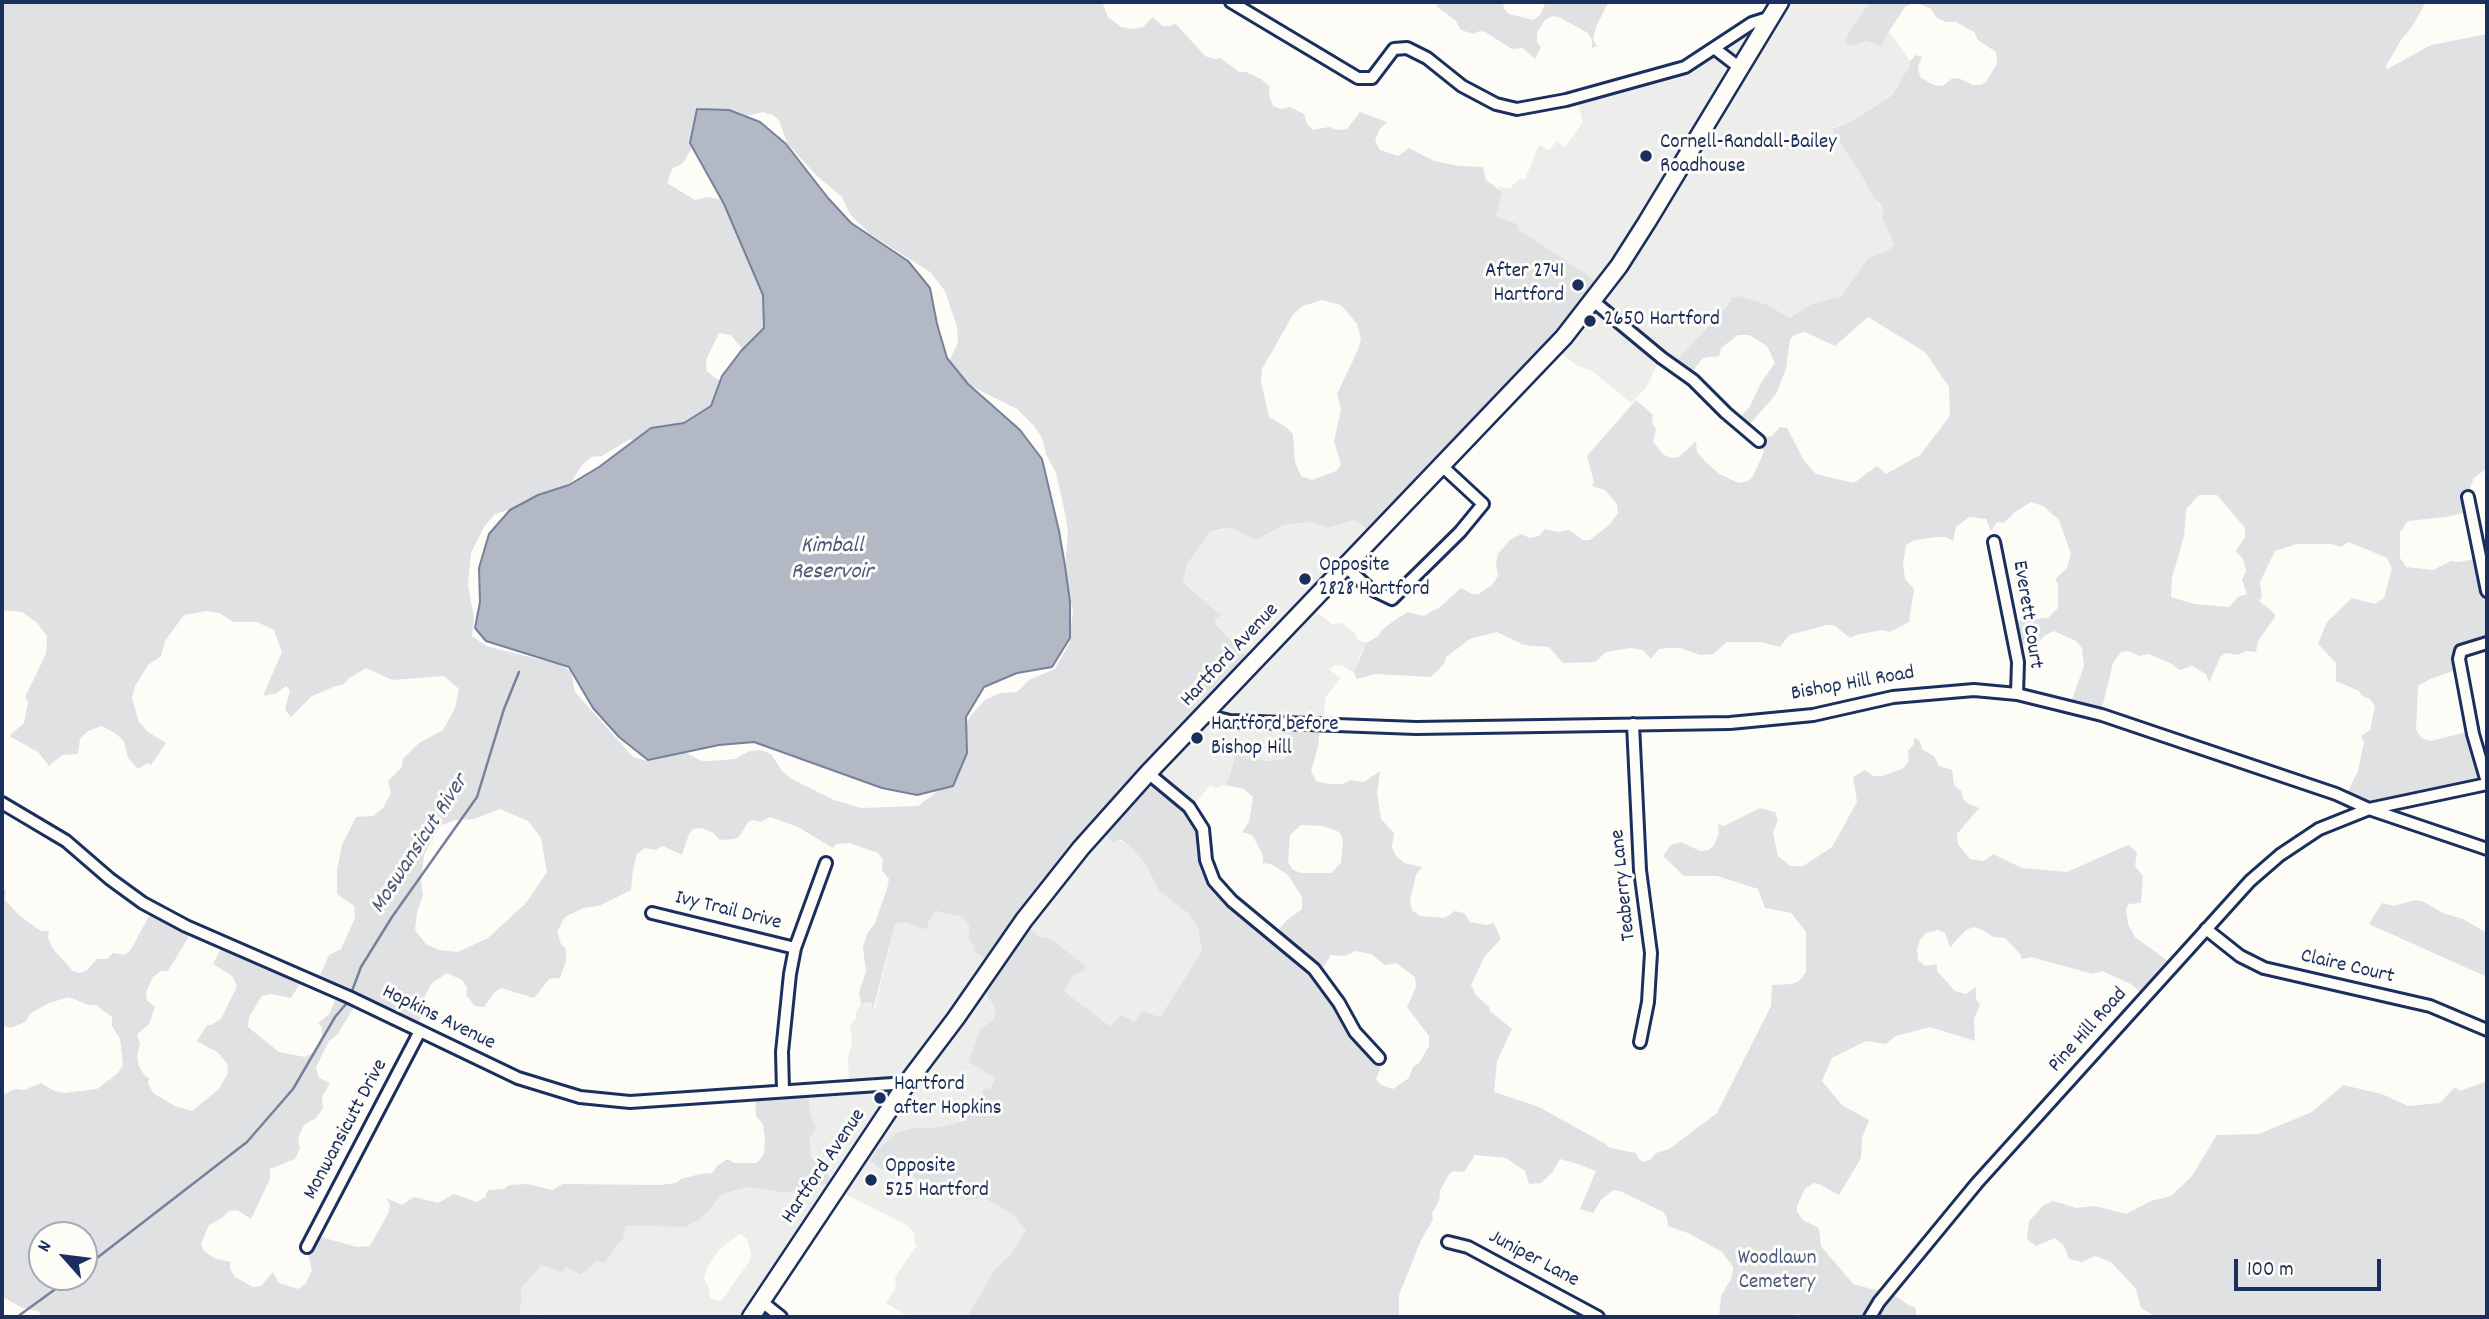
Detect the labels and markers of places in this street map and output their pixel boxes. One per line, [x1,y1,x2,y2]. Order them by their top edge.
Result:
place label: Cornell-Randall-Bailey Roadhouse [1660,131,1837,181]
marker: Cornell-Randall-Bailey Roadhouse [1638,148,1654,164]
place label: After 2741 Hartford [1485,260,1564,310]
marker: After 2741 Hartford [1570,277,1586,293]
place label: 2650 Hartford [1604,308,1720,334]
marker: 2650 Hartford [1582,313,1598,329]
place label: Opposite 2828 Hartford [1319,554,1430,604]
marker: Opposite 2828 Hartford [1297,571,1313,587]
place label: Hartford before Bishop Hill [1211,713,1338,763]
marker: Hartford before Bishop Hill [1189,730,1205,746]
place label: Hartford after Hopkins [894,1073,1002,1123]
marker: Hartford after Hopkins [872,1090,888,1106]
place label: Opposite 525 Hartford [885,1155,989,1205]
marker: Opposite 525 Hartford [863,1172,879,1188]

